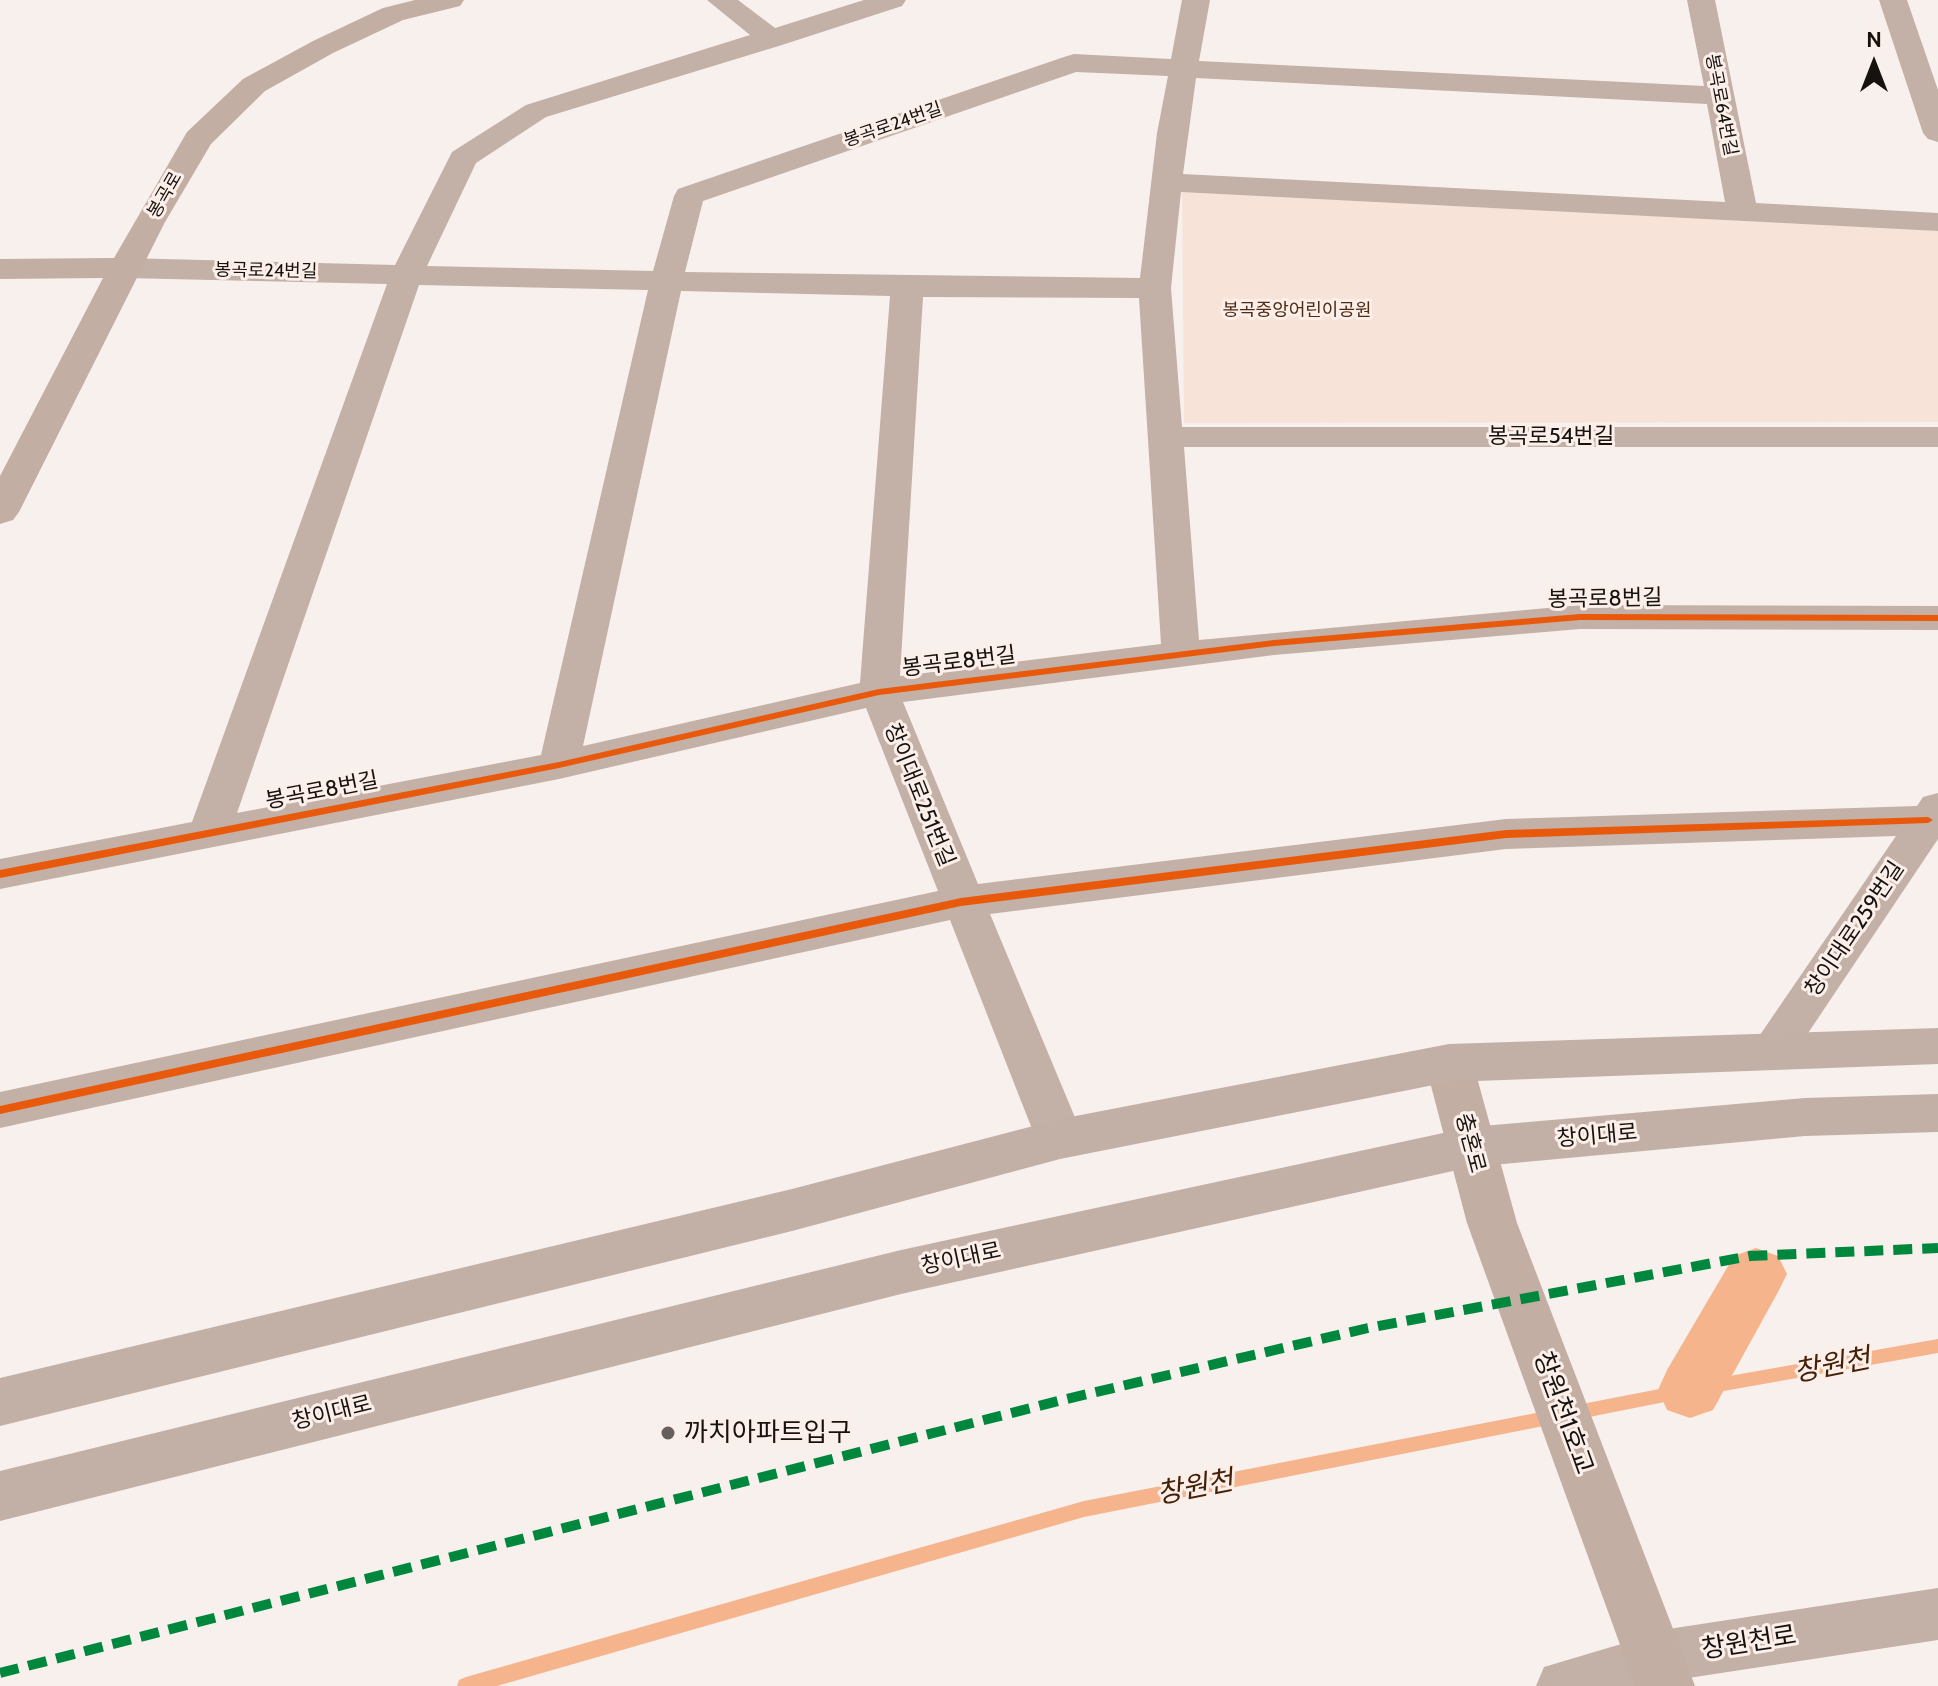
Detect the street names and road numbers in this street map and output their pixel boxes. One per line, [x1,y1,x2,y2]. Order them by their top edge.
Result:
street label: 봉곡로64번길 [1701,52,1741,158]
street label: 봉곡로24번길 [841,98,945,152]
street label: 봉곡로 [143,168,187,222]
street label: 봉곡로24번길 [215,259,317,283]
street label: 봉곡로54번길 [1488,424,1614,450]
street label: 봉곡로8번길 [1548,585,1662,613]
street label: 봉곡로8번길 [901,642,1017,682]
street label: 창이대로251번길 [878,720,960,870]
street label: 봉곡로8번길 [263,767,381,815]
street label: 창이대로259번길 [1800,856,1910,1002]
street label: 충혼로 [1449,1110,1491,1176]
street label: 창이대로 [1556,1119,1638,1153]
street label: 창이대로 [919,1238,1003,1280]
street label: 창원천1호교 [1526,1347,1600,1479]
street label: 창이대로 [290,1390,374,1436]
street label: 창원천로 [1699,1620,1799,1666]

